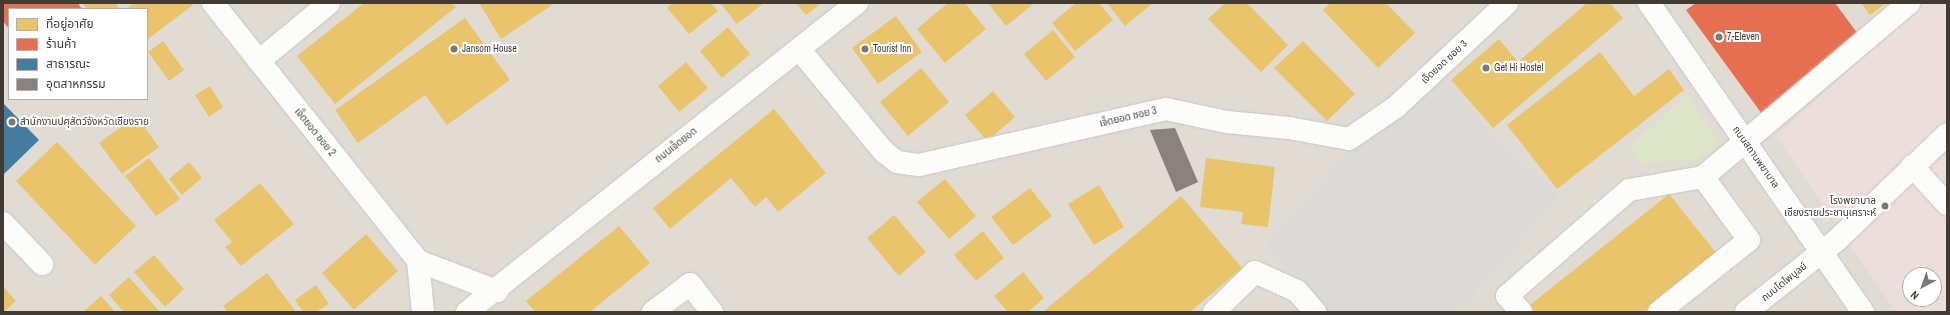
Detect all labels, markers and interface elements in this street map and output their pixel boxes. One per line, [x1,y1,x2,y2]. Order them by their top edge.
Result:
legend [8,8,148,100]
text: ที่อยู่อาศัย [46,16,94,32]
place label: 7-Eleven [1727,31,1759,43]
marker: 7-Eleven [1714,32,1724,42]
text: ร้านค้า [46,36,76,52]
street label: เจ็ดยอด ซอย 3 [1419,38,1469,86]
place label: Jansom House [462,43,517,55]
place label: Tourist Inn [873,43,911,55]
marker: Jansom House [449,44,459,54]
marker: Tourist Inn [860,44,870,54]
text: สาธารณะ [46,56,90,72]
place label: Get Hi Hostel [1494,62,1543,74]
marker: Get Hi Hostel [1481,63,1491,73]
text: อุตสาหกรรม [46,76,106,92]
street label: เจ็ดยอด ซอย 3 [1098,105,1158,129]
street label: เจ็ดยอด ซอย 2 [292,106,338,158]
place label: สำนักงานปศุสัตว์จังหวัดเชียงราย [20,116,149,128]
marker: สำนักงานปศุสัตว์จังหวัดเชียงราย [7,117,17,127]
street label: ถนนสถานพยาบาล [1730,124,1782,190]
street label: ถนนเจ็ดยอด [653,125,699,165]
place label: โรงพยาบาล เชียงรายประชานุเคราะห์ [1784,194,1876,218]
marker: โรงพยาบาล เชียงรายประชานุเคราะห์ [1879,200,1891,212]
street label: ถนนโตไพบูลย์ [1759,260,1809,304]
north arrow [1902,267,1942,307]
text: N [1908,288,1922,303]

